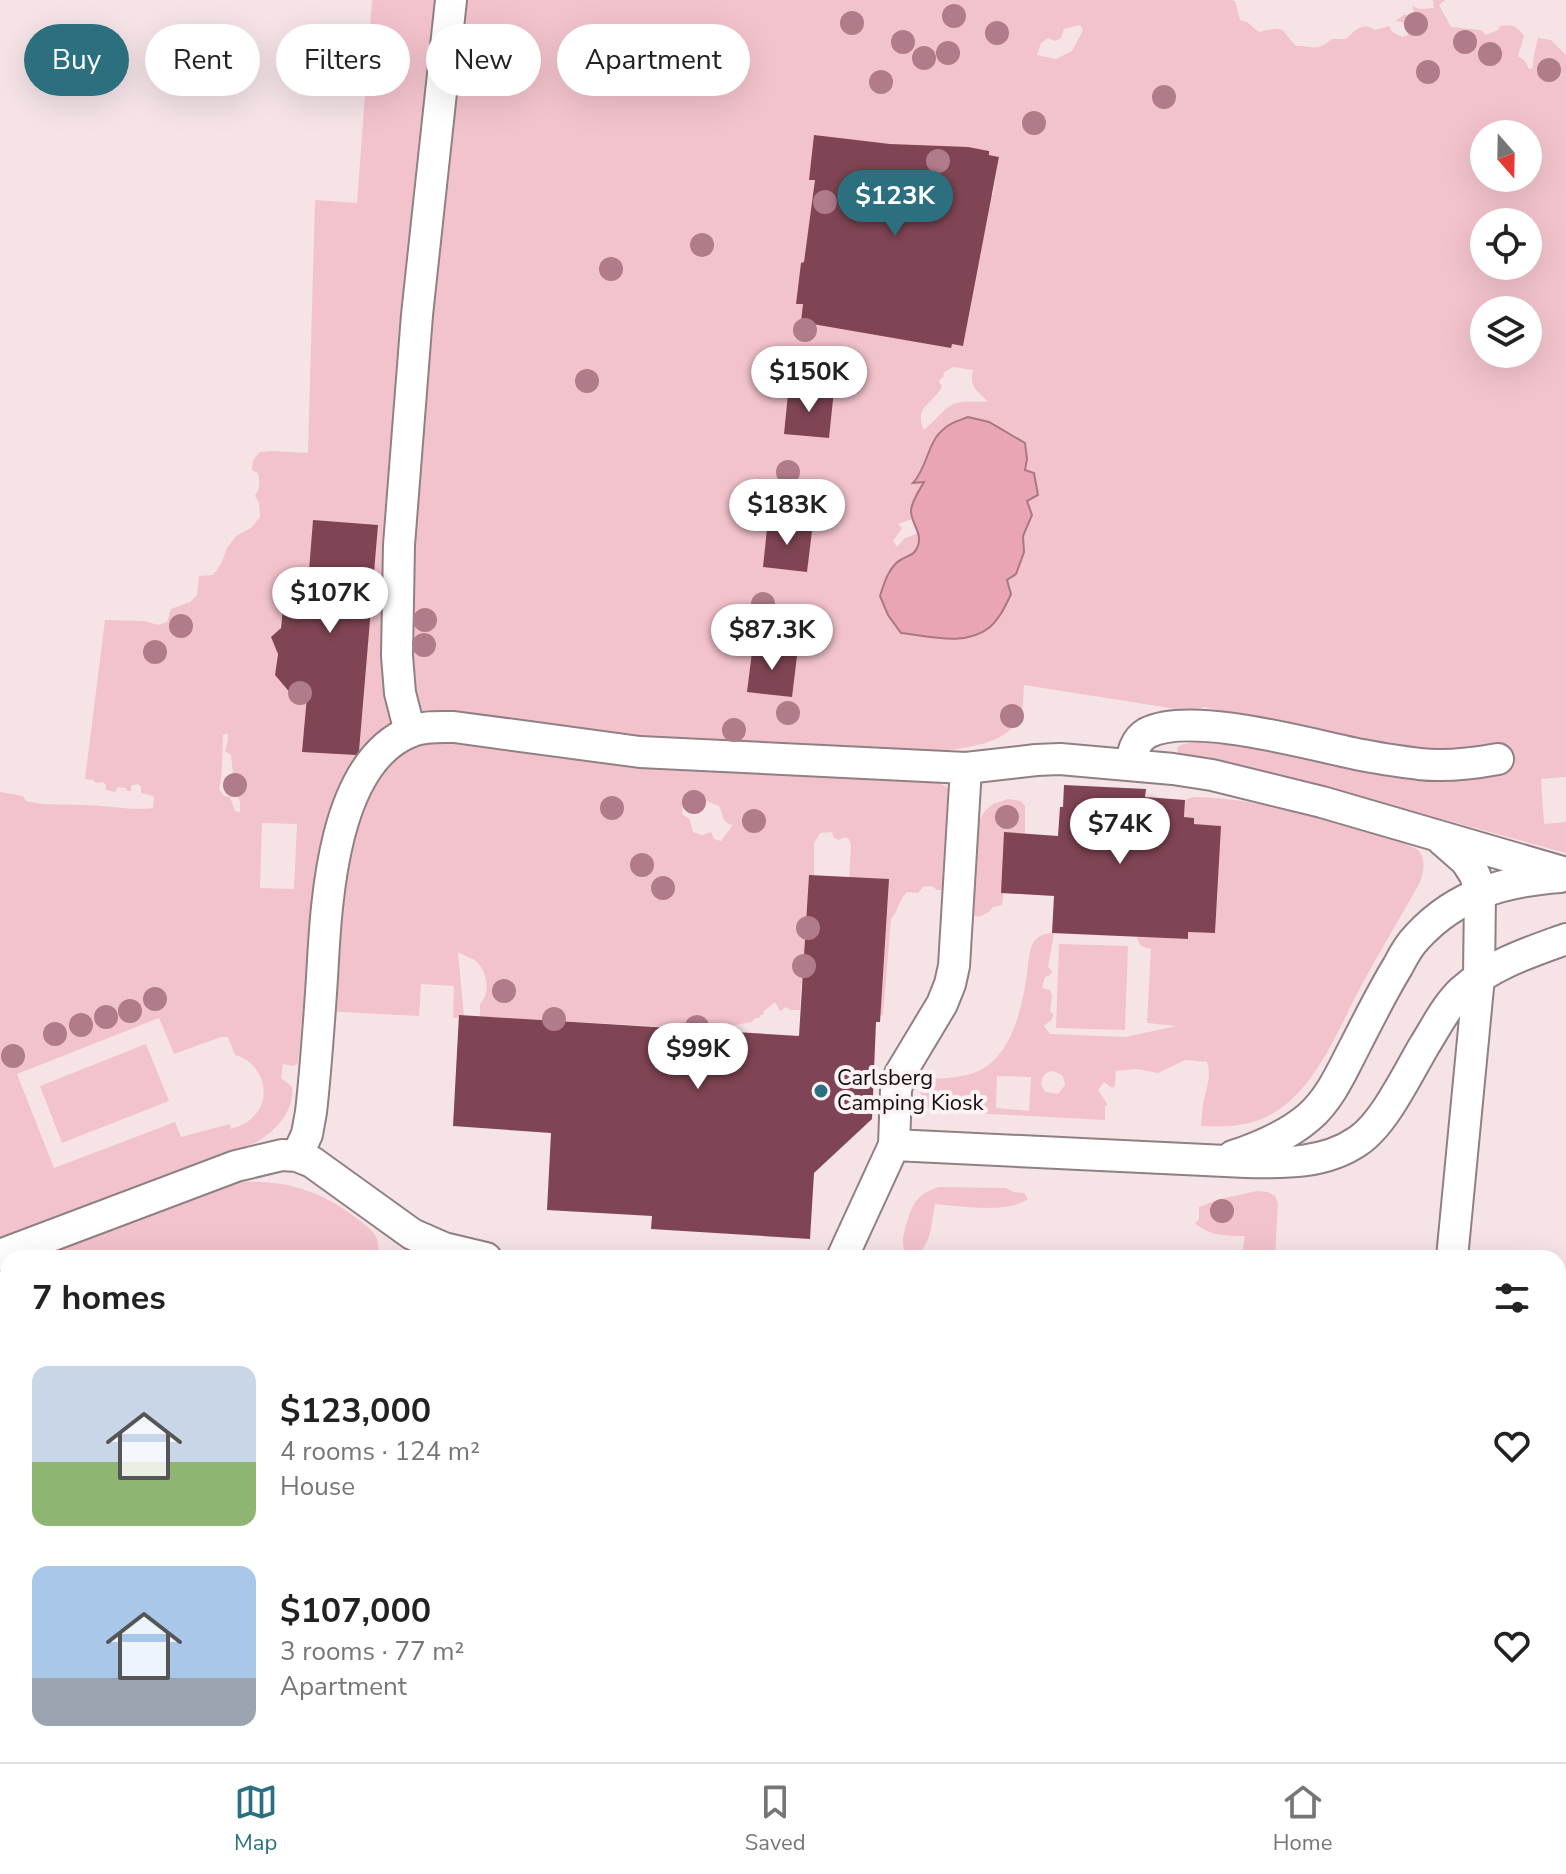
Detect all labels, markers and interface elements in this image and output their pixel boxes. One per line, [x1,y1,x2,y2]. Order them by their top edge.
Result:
chip: Buy [24,24,129,96]
chip: Rent [145,24,260,96]
chip: Filters [276,24,410,96]
chip: New [426,24,541,96]
chip: Apartment [557,24,750,96]
north arrow [1470,120,1542,192]
map controls [1470,120,1542,368]
pin: $123K [839,170,951,238]
text: $123K [855,178,935,213]
button: locate [1470,208,1542,280]
button: layers [1470,296,1542,368]
pin: $150K [753,346,865,414]
text: $150K [769,354,849,389]
pin: $183K [731,479,843,547]
text: $183K [747,487,827,522]
pin: $107K [274,567,386,635]
text: $107K [290,575,370,610]
pin: $87.3K [707,604,837,672]
text: $87.3K [729,612,815,647]
pin: $74K [1073,798,1167,866]
text: $74K [1088,806,1152,841]
pin: $99K [651,1023,745,1091]
text: $99K [666,1031,730,1066]
place label: Carlsberg Camping Kiosk [837,1063,985,1118]
marker: Carlsberg Camping Kiosk [812,1082,830,1100]
text: 7 homes [32,1275,166,1321]
icon: filters [1490,1276,1534,1320]
text: $123,000 [280,1388,431,1434]
icon: home [96,1398,192,1494]
icon: heart [1490,1424,1534,1468]
text: 4 rooms · 124 m² [280,1434,480,1469]
text: House [280,1469,355,1504]
text: $107,000 [280,1588,431,1634]
icon: home [96,1598,192,1694]
icon: heart [1490,1624,1534,1668]
text: 3 rooms · 77 m² [280,1634,464,1669]
text: Apartment [280,1669,407,1704]
tab: Map [234,1780,278,1858]
tab: Saved [745,1780,806,1858]
tab: Home [1273,1780,1332,1858]

